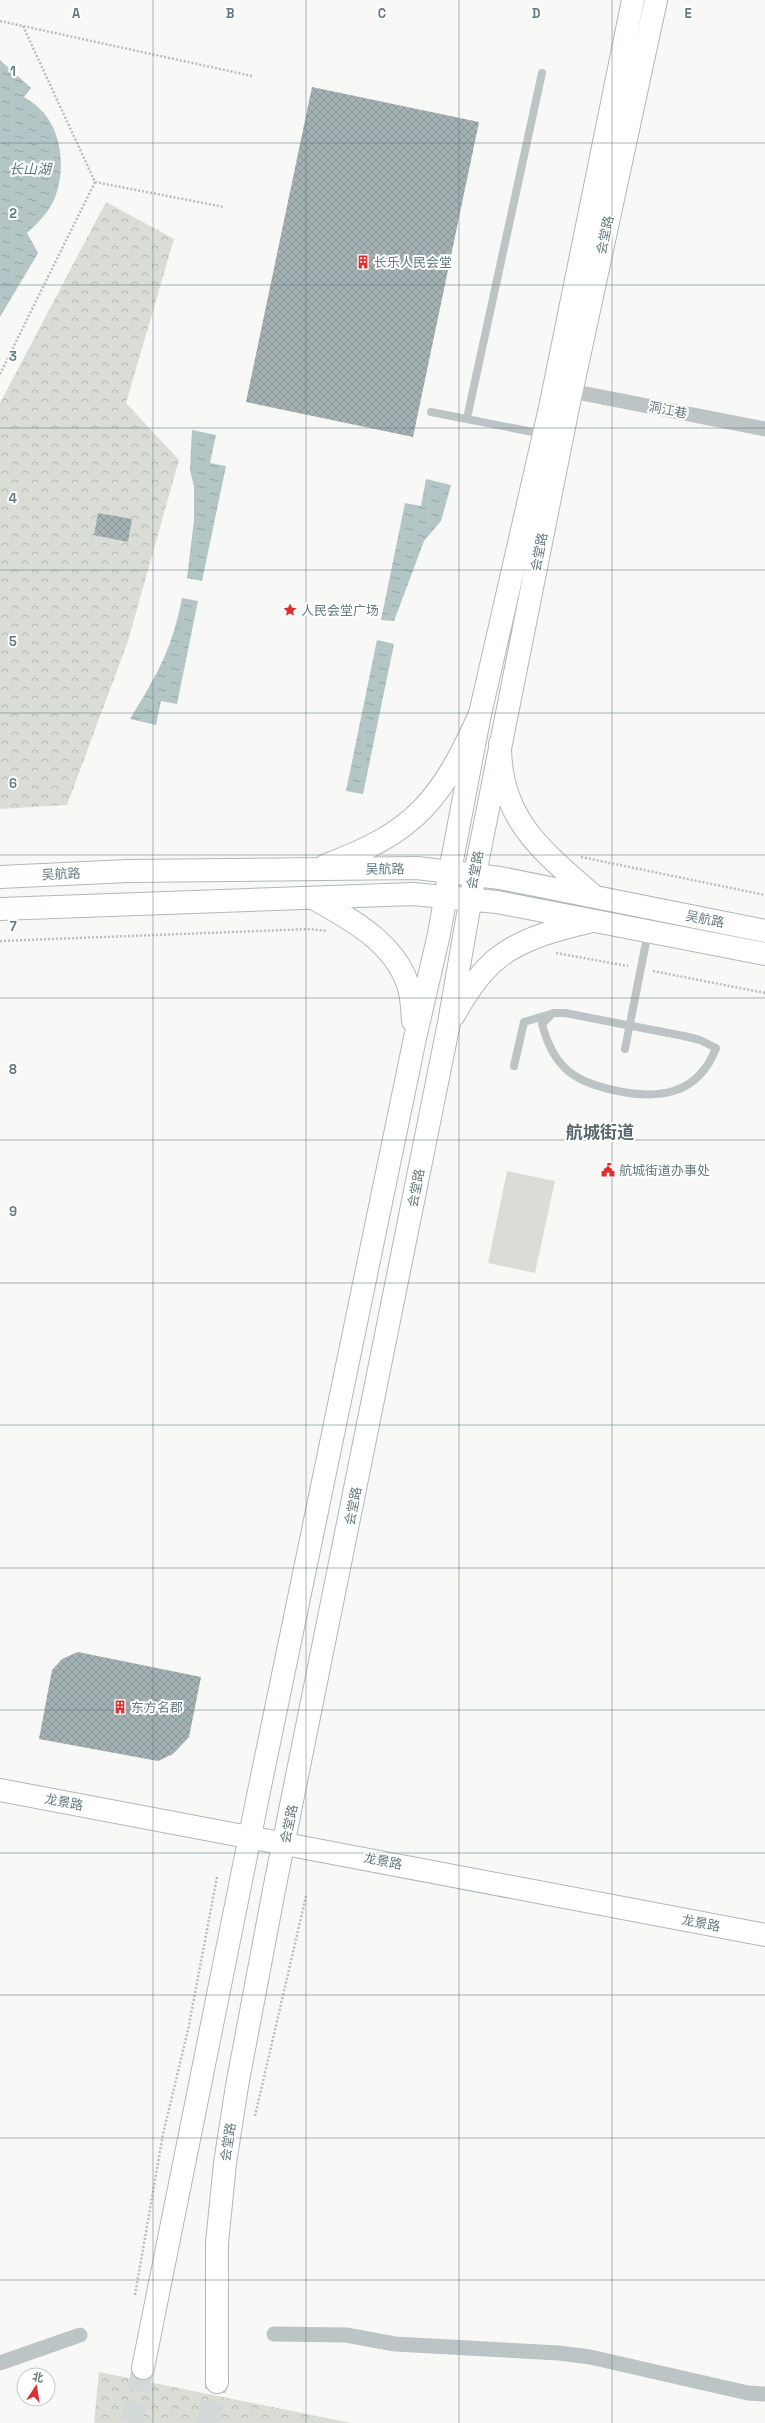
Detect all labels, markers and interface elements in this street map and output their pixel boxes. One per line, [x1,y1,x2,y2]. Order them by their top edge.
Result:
text: A [72,5,81,22]
text: B [226,5,235,22]
text: C [378,5,386,22]
text: D [532,5,541,22]
text: E [684,5,692,22]
text: 1 [10,63,16,80]
water label: 长山湖 [9,160,53,178]
text: 2 [9,205,17,222]
street label: 会堂路 [593,214,617,256]
building icon: 长乐人民会堂 [355,254,371,270]
place label: 长乐人民会堂 [374,254,452,271]
text: 3 [9,348,17,365]
street label: 洞江巷 [647,398,689,422]
text: 4 [9,490,17,507]
street label: 会堂路 [527,531,551,573]
place icon: 人民会堂广场 [282,602,298,618]
place label: 人民会堂广场 [301,602,379,619]
text: 5 [9,633,17,650]
text: 6 [9,775,17,792]
street label: 会堂路 [463,849,487,891]
street label: 吴航路 [365,860,405,878]
street label: 吴航路 [41,864,81,884]
street label: 吴航路 [684,907,726,931]
text: 7 [9,918,17,935]
text: 8 [9,1061,17,1078]
district label: 航城街道 [566,1121,634,1143]
public building icon: 航城街道办事处 [600,1162,616,1178]
place label: 航城街道办事处 [619,1162,710,1179]
street label: 会堂路 [404,1167,428,1209]
text: 9 [9,1203,17,1220]
street label: 会堂路 [341,1485,365,1527]
building icon: 东方名郡 [112,1699,128,1715]
place label: 东方名郡 [131,1699,183,1716]
street label: 龙景路 [43,1790,85,1814]
street label: 会堂路 [277,1803,301,1845]
street label: 龙景路 [362,1849,404,1873]
street label: 龙景路 [680,1911,722,1935]
street label: 会堂路 [217,2121,239,2163]
north arrow [16,2367,56,2407]
text: 北 [31,2369,45,2385]

